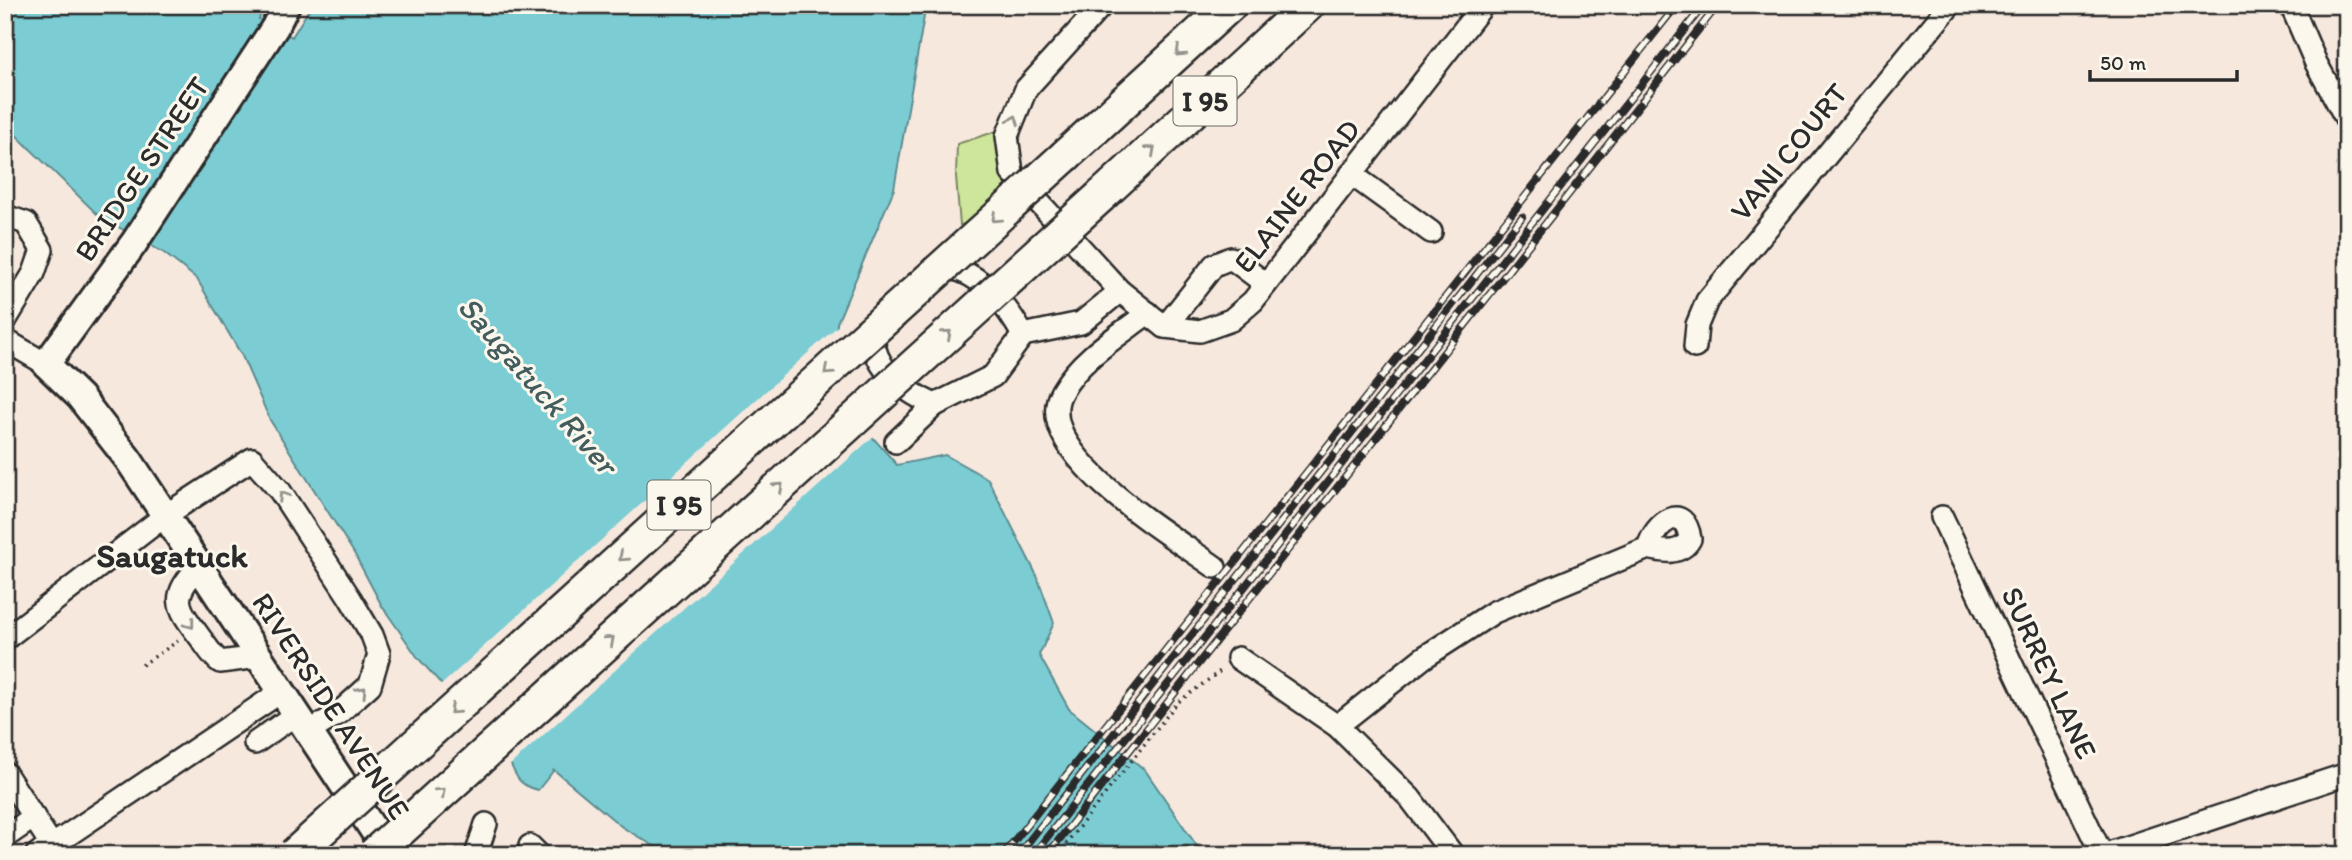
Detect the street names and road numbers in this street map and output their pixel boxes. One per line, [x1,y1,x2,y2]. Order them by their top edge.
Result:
street label: BRIDGE STREET [66,69,217,268]
street label: VANI COURT [1722,75,1856,228]
road number: I 95 [1174,76,1236,126]
street label: ELAINE ROAD [1225,111,1368,280]
road number: I 95 [648,480,710,530]
street label: SURREY LANE [1993,581,2105,765]
street label: RIVERSIDE AVENUE [244,585,419,826]

